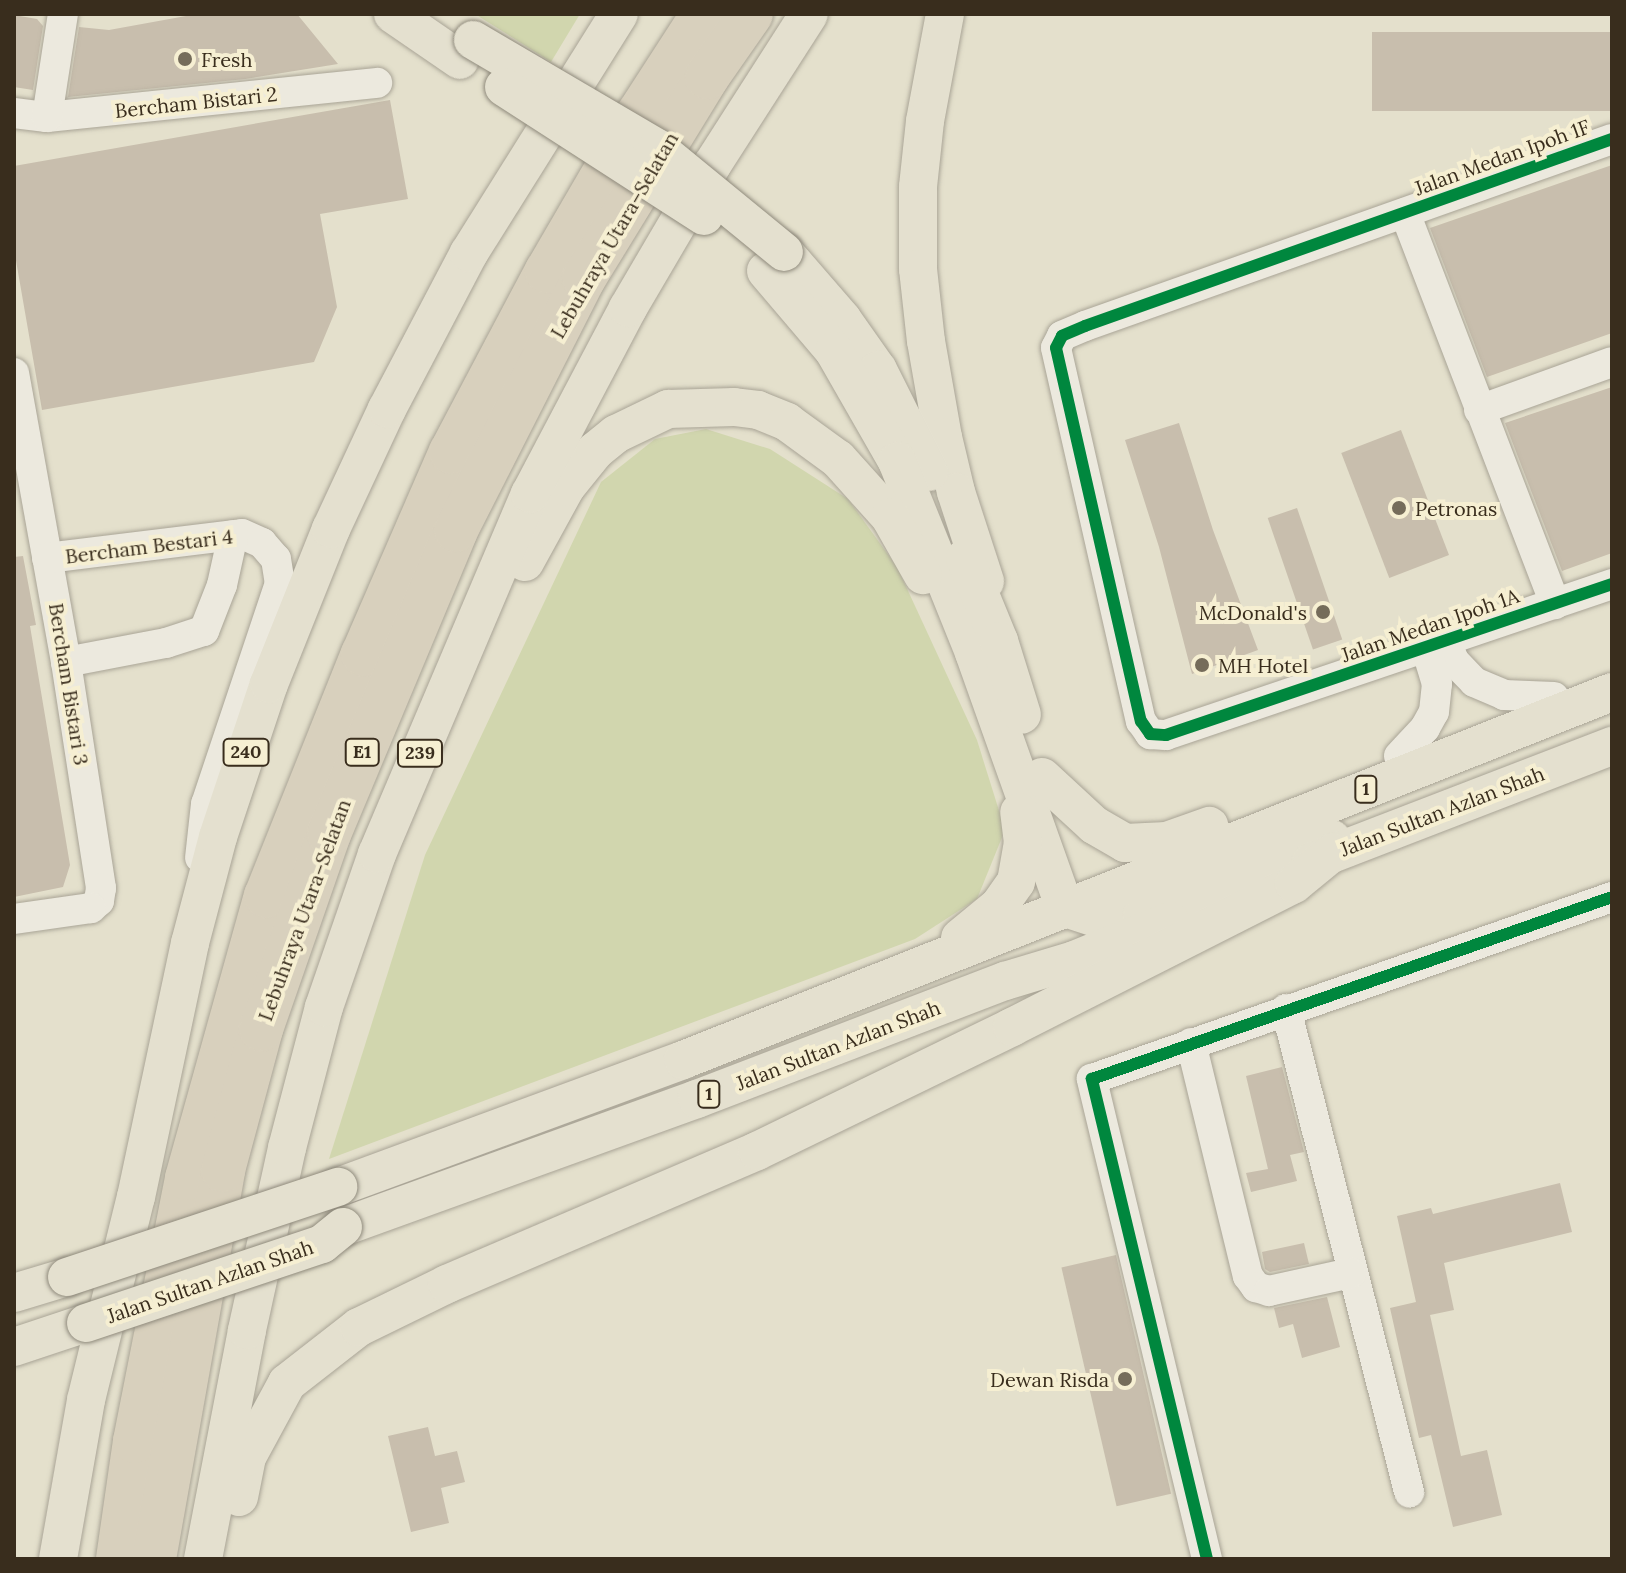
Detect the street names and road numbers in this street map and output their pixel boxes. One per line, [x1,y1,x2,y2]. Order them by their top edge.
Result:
street label: Bercham Bistari 2 [114,82,278,122]
street label: Jalan Medan Ipoh 1F [1411,114,1593,200]
street label: Lebuhraya Utara–Selatan [545,128,683,342]
street label: Bercham Bestari 4 [64,524,234,568]
street label: Jalan Medan Ipoh 1A [1338,583,1522,667]
street label: Bercham Bistari 3 [44,601,94,767]
road number: 240 [222,738,270,766]
road number: E1 [344,738,380,766]
road number: 239 [396,739,444,767]
street label: Jalan Sultan Azlan Shah [1336,761,1548,861]
road number: 1 [1354,775,1378,803]
street label: Lebuhraya Utara–Selatan [253,796,355,1024]
street label: Jalan Sultan Azlan Shah [732,995,944,1095]
road number: 1 [697,1080,721,1108]
street label: Jalan Sultan Azlan Shah [104,1234,316,1328]

